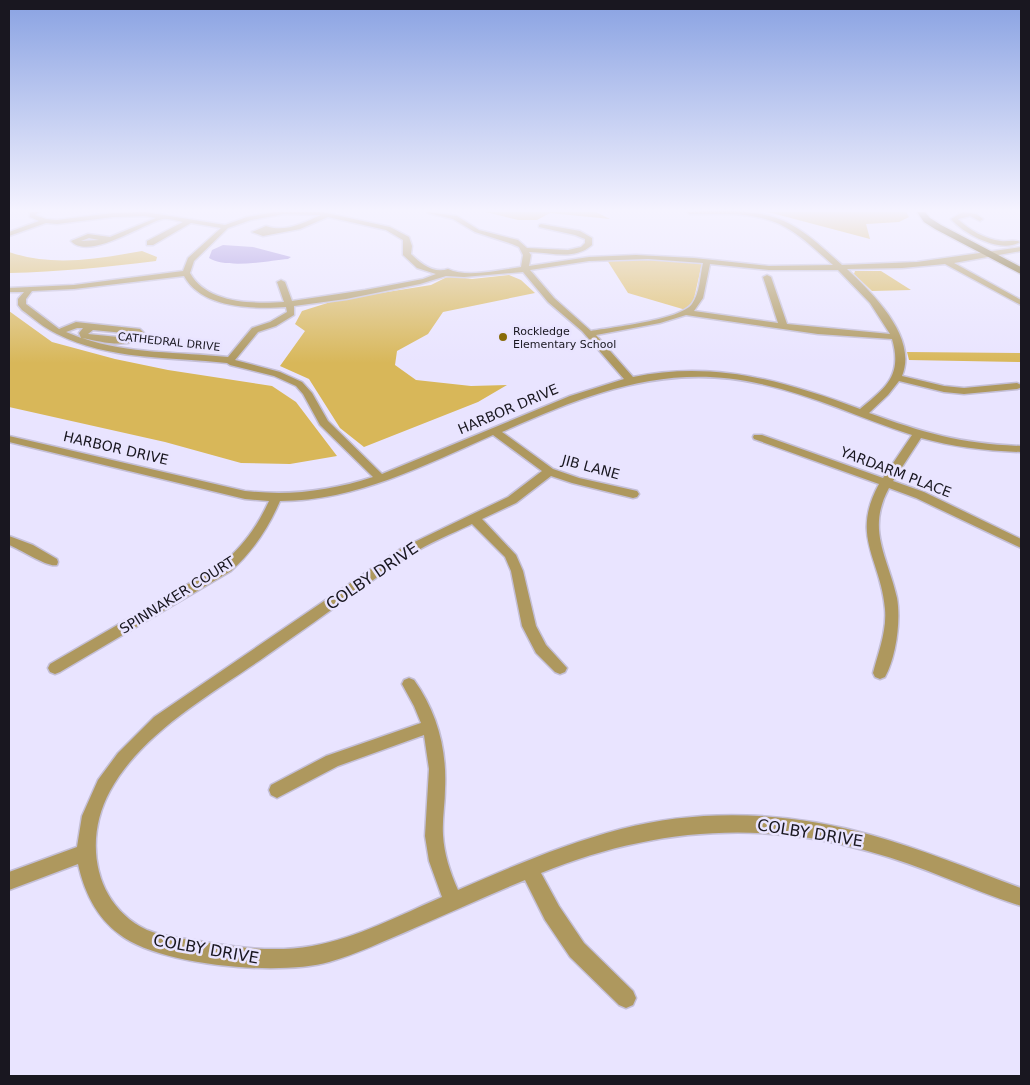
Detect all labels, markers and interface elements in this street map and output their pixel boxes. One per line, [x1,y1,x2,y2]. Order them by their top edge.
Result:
place label: Rockledge Elementary School [513,325,616,351]
street label: CATHEDRAL DRIVE [117,330,221,354]
marker: Rockledge Elementary School [497,331,509,343]
street label: HARBOR DRIVE [455,381,561,437]
street label: HARBOR DRIVE [62,428,170,468]
street label: YARDARM PLACE [837,443,954,501]
street label: JIB LANE [559,451,622,482]
street label: COLBY DRIVE [322,538,422,614]
street label: SPINNAKER COURT [117,553,238,637]
street label: COLBY DRIVE [756,815,864,851]
street label: COLBY DRIVE [152,930,260,968]

